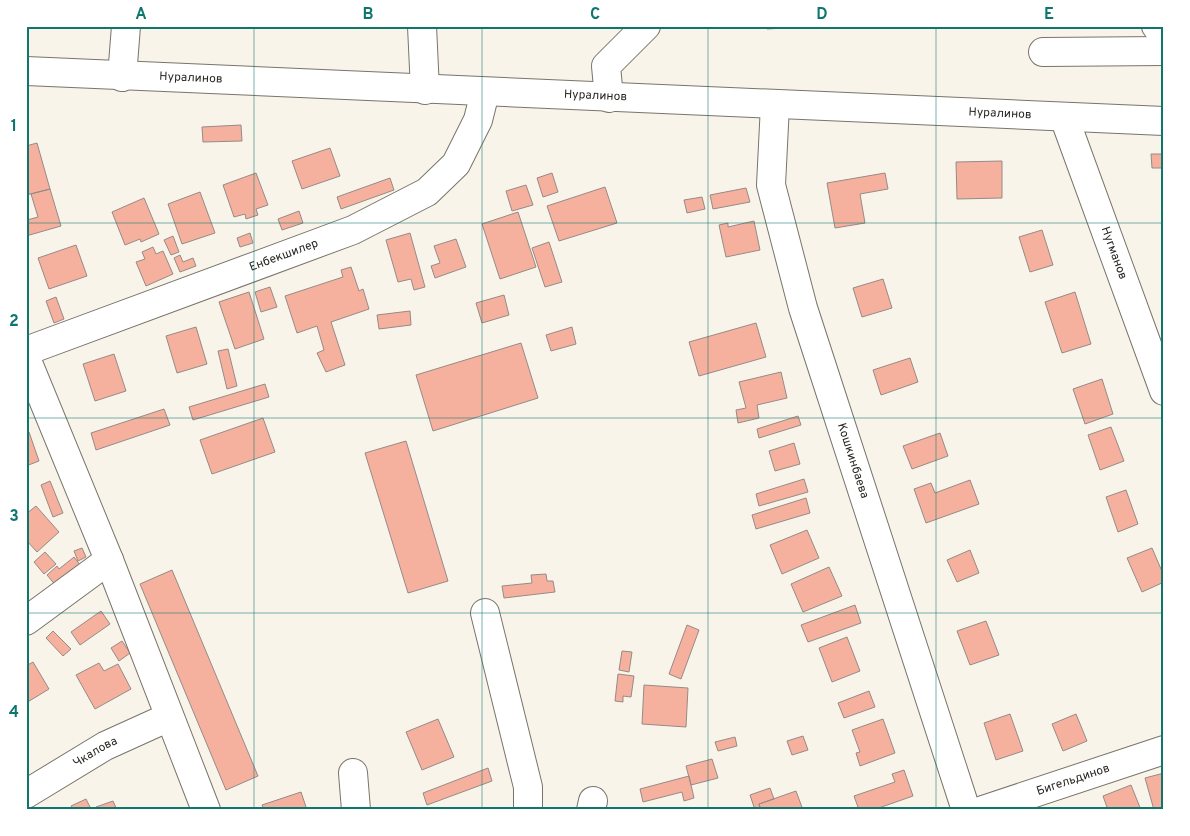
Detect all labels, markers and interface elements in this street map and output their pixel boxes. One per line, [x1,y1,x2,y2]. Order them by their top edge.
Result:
text: A [135,5,147,25]
text: B [362,5,374,25]
text: C [590,5,600,25]
text: D [816,5,828,25]
text: E [1044,5,1054,25]
street label: Нуралинов [159,69,223,88]
street label: Нуралинов [563,87,627,105]
street label: Нуралинов [968,104,1032,123]
text: 1 [11,117,17,137]
street label: Нугманов [1097,225,1131,282]
street label: Енбекшилер [247,235,321,276]
text: 2 [9,312,19,332]
street label: Кошкинбаева [833,421,872,501]
text: 3 [9,507,19,527]
text: 4 [9,703,19,723]
street label: Чкалова [70,733,120,771]
street label: Бигельдинов [1034,761,1112,800]

